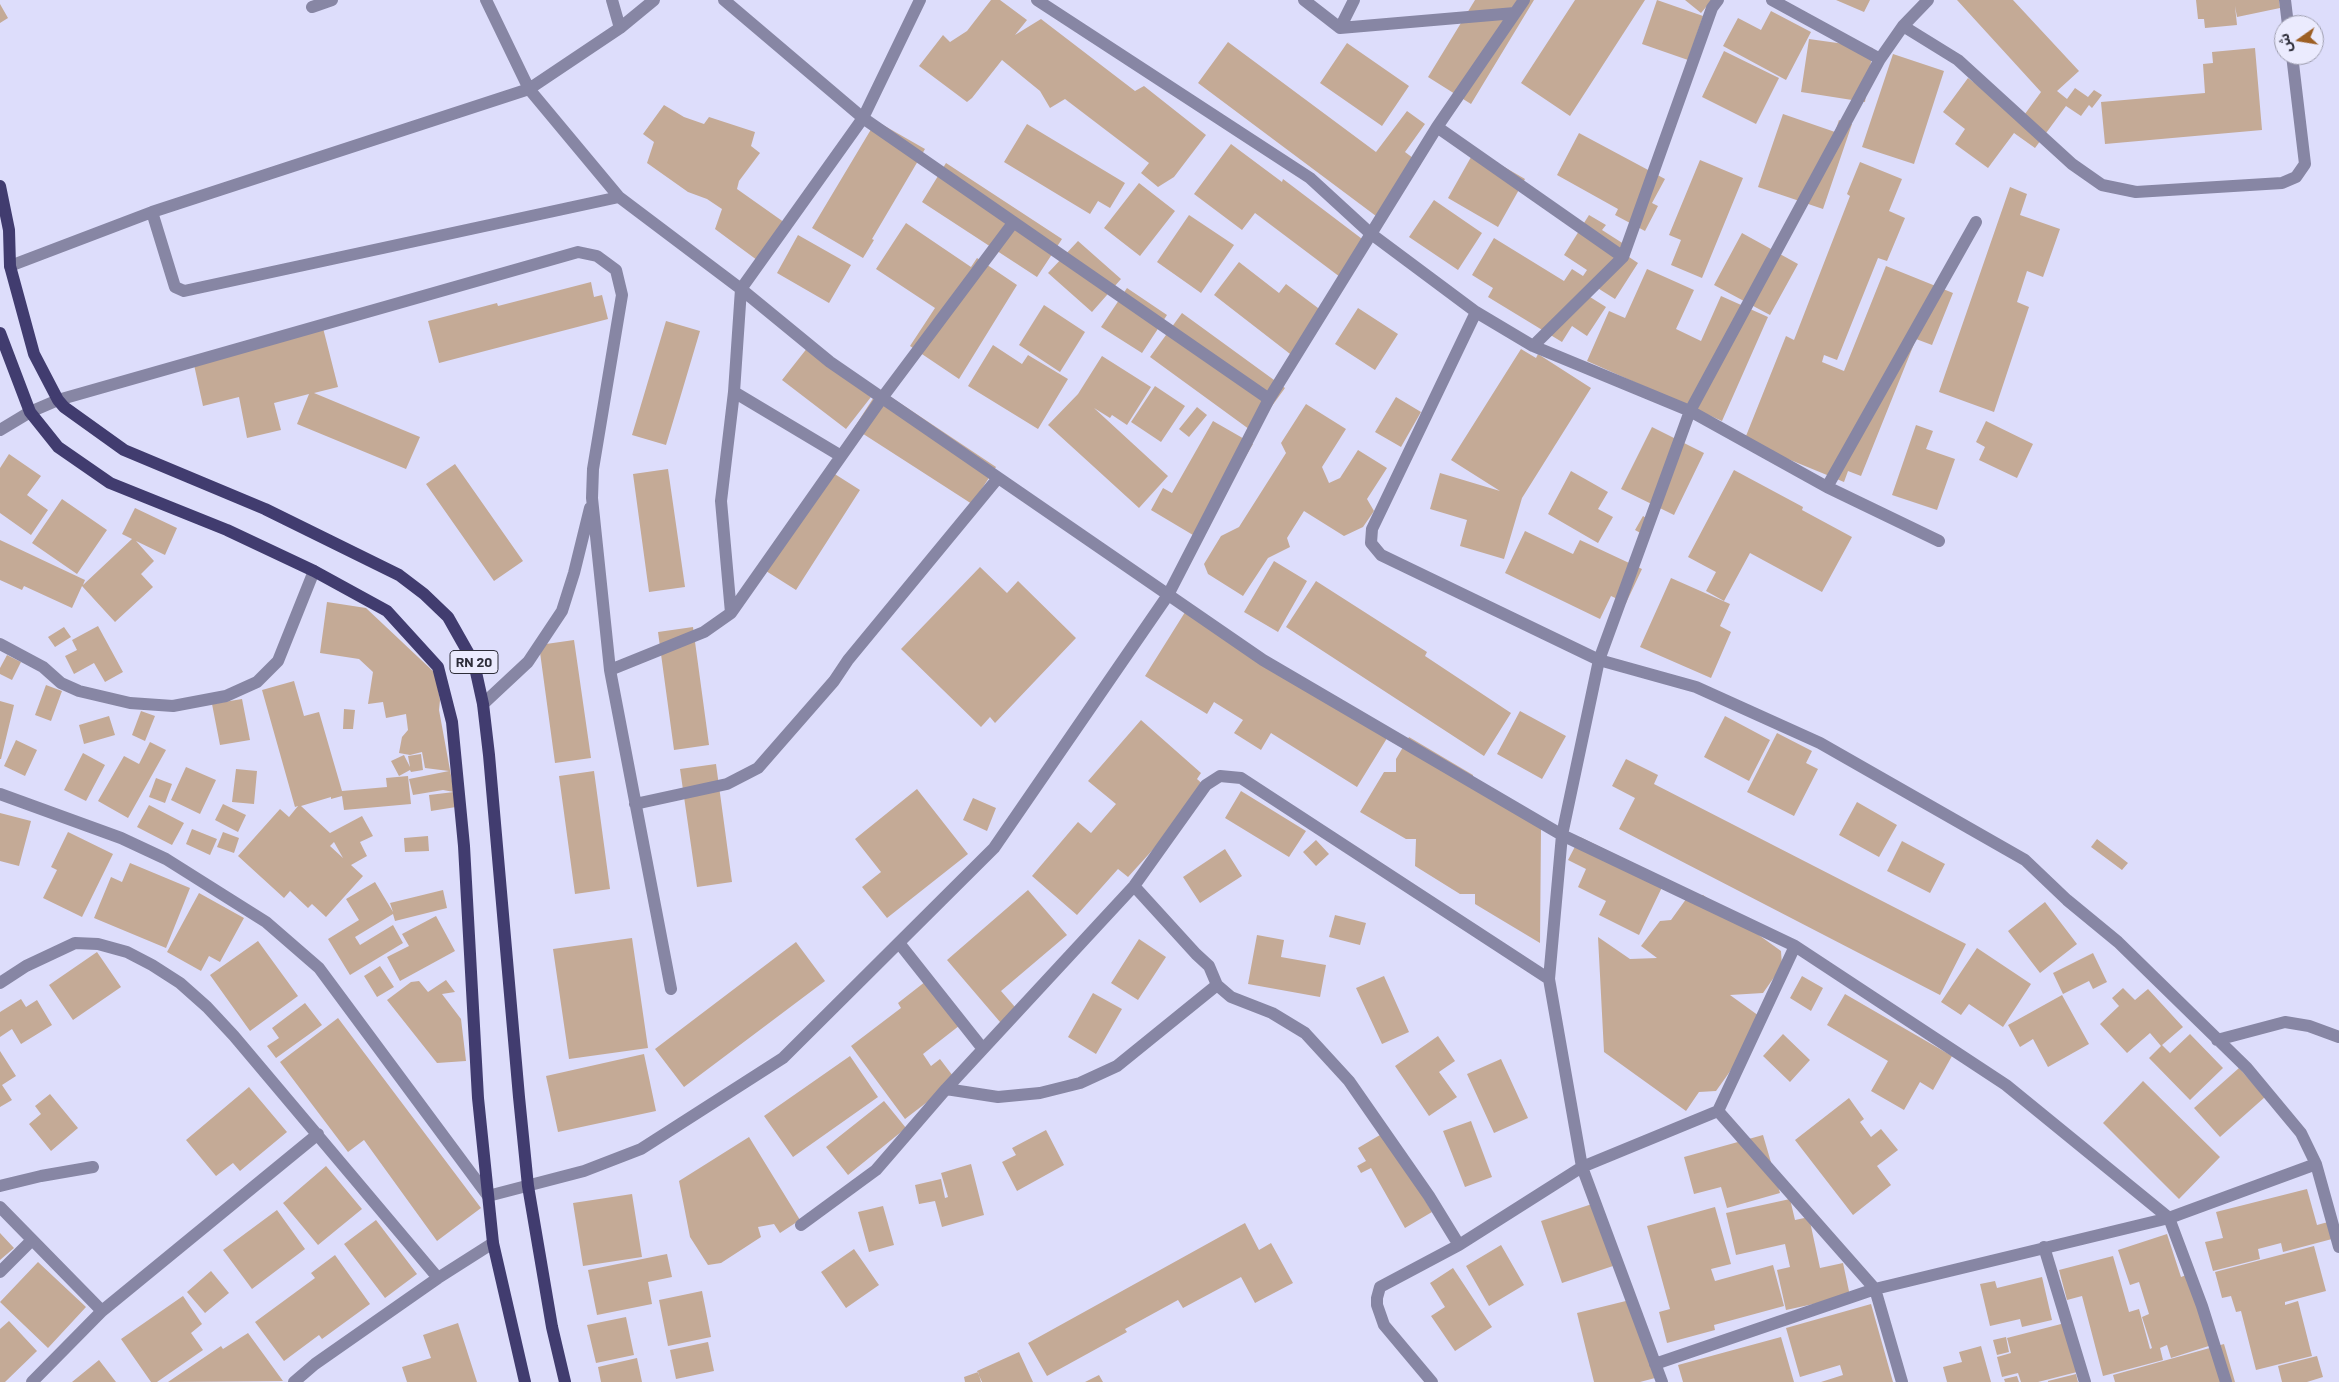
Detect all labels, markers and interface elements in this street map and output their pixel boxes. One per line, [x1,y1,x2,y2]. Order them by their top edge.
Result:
north arrow [2274,15,2324,65]
text: ش [2274,32,2295,55]
road number: RN 20 [450,650,498,674]

